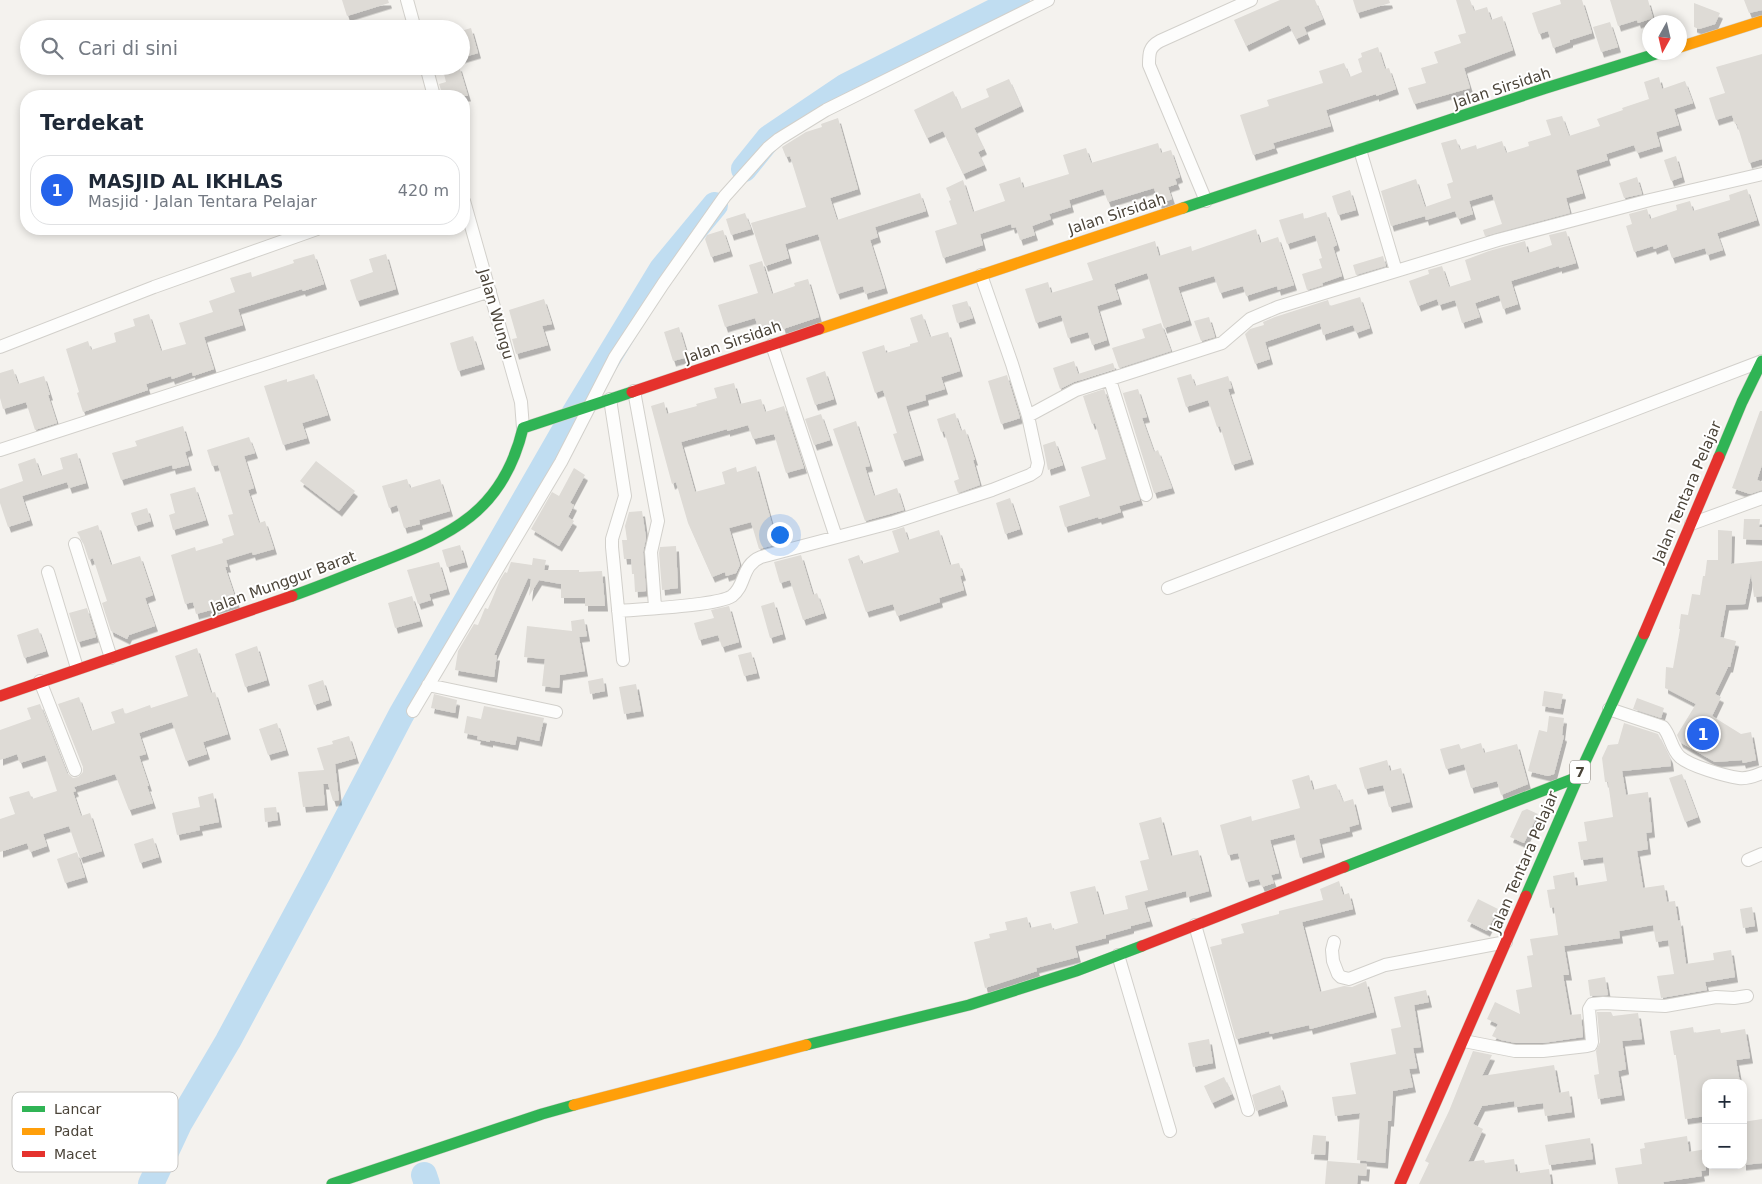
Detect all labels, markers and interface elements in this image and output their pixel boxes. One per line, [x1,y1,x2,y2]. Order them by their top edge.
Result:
north arrow [1642,15,1687,60]
search box [20,20,470,75]
icon: search [38,34,66,62]
text: Cari di sini [78,37,178,59]
street label: Jalan Sirsidah [1450,64,1553,113]
text: Terdekat [40,111,144,135]
text: MASJID AL IKHLAS [88,170,283,192]
text: 1 [51,181,63,200]
text: 420 m [398,181,449,200]
street label: Jalan Sirsidah [1065,190,1168,239]
text: Masjid · Jalan Tentara Pelajar [88,192,317,211]
street label: Jalan Wungu [474,266,518,361]
street label: Jalan Sirsidah [681,317,784,367]
street label: Jalan Tentara Pelajar [1649,418,1725,567]
your location [767,522,793,548]
street label: Jalan Munggur Barat [207,547,358,617]
pin: 1 [1687,715,1719,753]
road number: 7 [1570,760,1590,784]
street label: Jalan Tentara Pelajar [1486,788,1562,937]
map controls [1702,1079,1747,1169]
button: + [1702,1079,1747,1124]
legend [12,1092,178,1172]
text: Lancar [54,1101,102,1117]
text: Padat [54,1123,94,1139]
button: − [1702,1124,1747,1169]
text: Macet [54,1146,97,1162]

